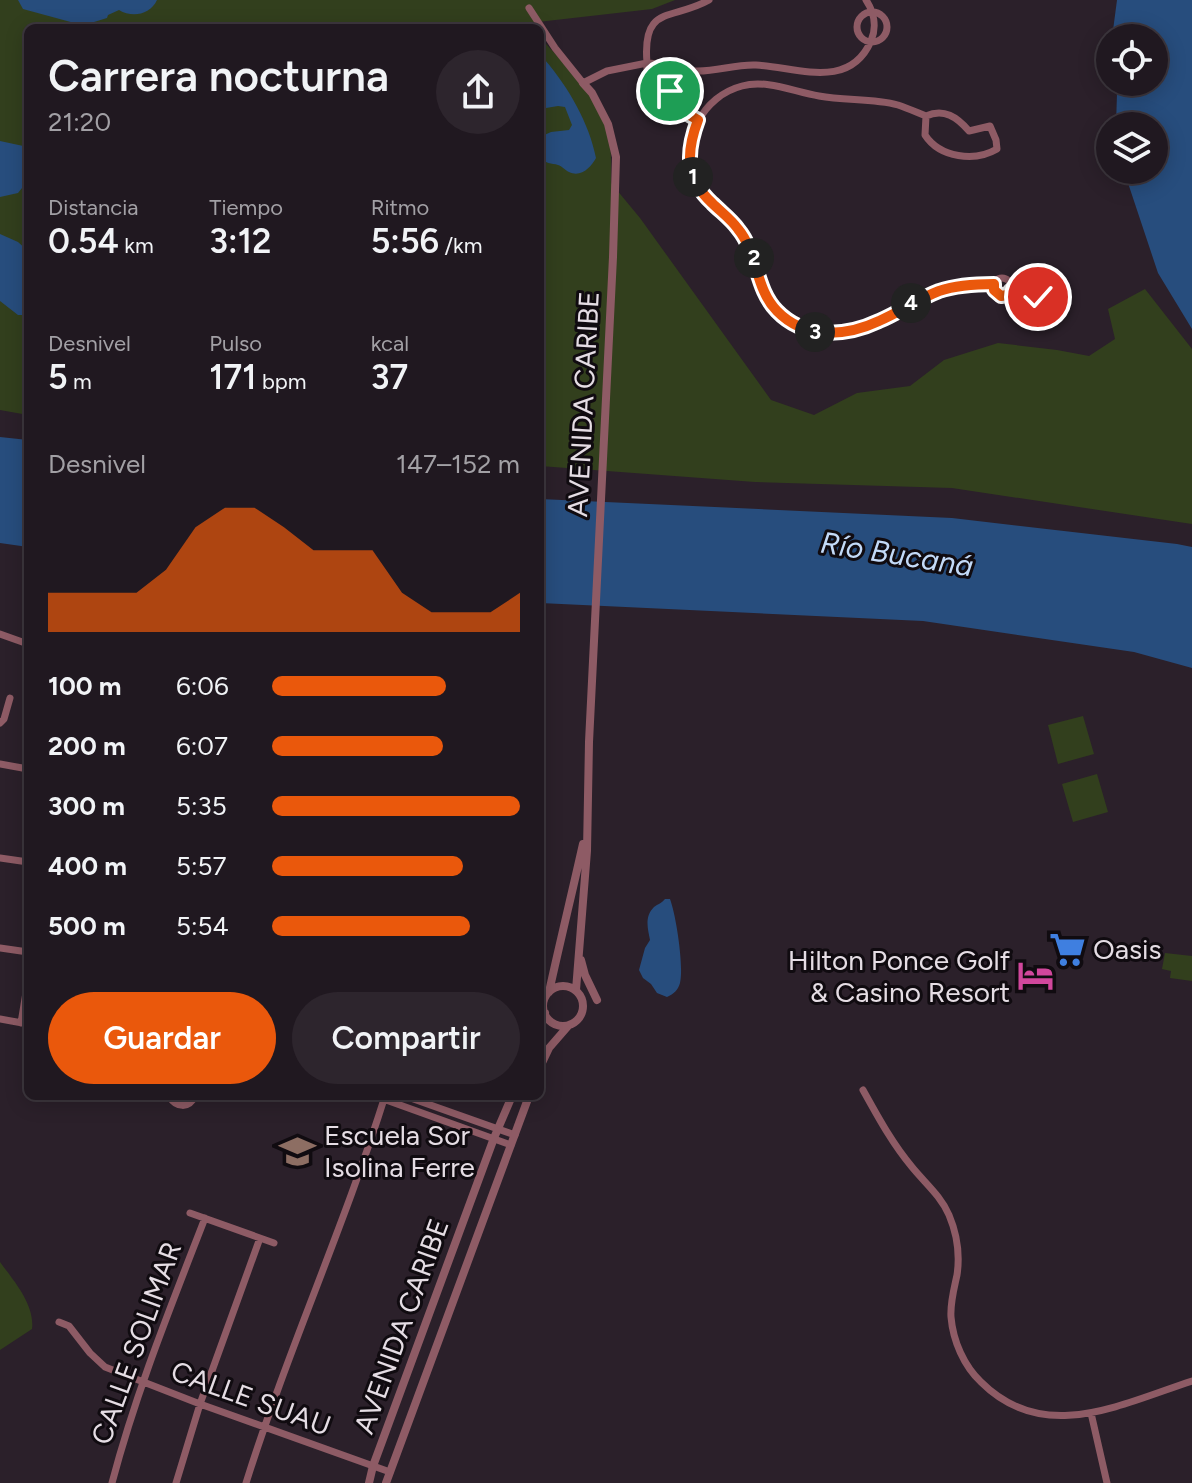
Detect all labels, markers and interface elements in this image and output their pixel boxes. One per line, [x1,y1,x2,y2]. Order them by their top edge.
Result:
map controls [1096,24,1168,184]
button: locate [1096,24,1168,96]
text: Carrera nocturna [48,49,389,102]
button: share [436,50,520,134]
pin [636,57,704,125]
icon: arrive [648,69,692,113]
text: 21:20 [48,106,111,138]
button: layers [1096,112,1168,184]
pin: 1 [673,157,713,197]
text: 1 [688,163,698,190]
text: Distancia [48,194,138,221]
text: Tiempo [209,194,283,221]
text: Ritmo [371,194,429,221]
text: 0.54 [48,221,119,262]
text: 3:12 [209,221,271,262]
text: 5:56 [371,221,439,262]
text: km [119,232,154,259]
text: /km [439,232,482,259]
pin: 2 [734,238,774,278]
text: 2 [748,244,760,271]
pin [1004,263,1072,331]
icon: check [1016,275,1060,319]
pin: 4 [891,283,931,323]
text: 4 [904,289,918,316]
street label: AVENIDA CARIBE [560,290,606,518]
pin: 3 [795,312,835,352]
text: 3 [809,318,821,345]
text: Desnivel [48,330,131,357]
text: Pulso [209,330,262,357]
text: kcal [371,330,409,357]
text: 5 [48,357,68,398]
text: 171 [209,357,256,398]
text: 37 [371,357,408,398]
text: m [68,368,92,395]
text: bpm [256,368,307,395]
text: Desnivel [48,448,146,480]
text: 147–152 m [396,448,520,480]
water label: Río Bucaná [818,524,976,584]
text: 100 m [48,670,122,702]
text: 6:06 [176,670,229,702]
text: 200 m [48,730,126,762]
text: 6:07 [176,730,228,762]
text: 300 m [48,790,125,822]
text: 5:35 [176,790,227,822]
text: 400 m [48,850,127,882]
text: 5:57 [176,850,226,882]
text: 500 m [48,910,126,942]
text: 5:54 [176,910,229,942]
supermarket icon: Oasis [1048,930,1086,968]
place label: Oasis [1093,932,1162,966]
place label: Hilton Ponce Golf & Casino Resort [788,943,1011,1009]
hotel icon: Hilton Ponce Golf & Casino Resort [1017,957,1055,995]
button: Guardar [48,992,276,1084]
button: Compartir [292,992,520,1084]
place label: Escuela Sor Isolina Ferre [324,1118,475,1184]
school or university icon: Escuela Sor Isolina Ferre [279,1132,317,1170]
street label: AVENIDA CARIBE [346,1214,456,1438]
street label: CALLE SOLIMAR [84,1237,188,1449]
street label: CALLE SUAU [166,1353,336,1443]

